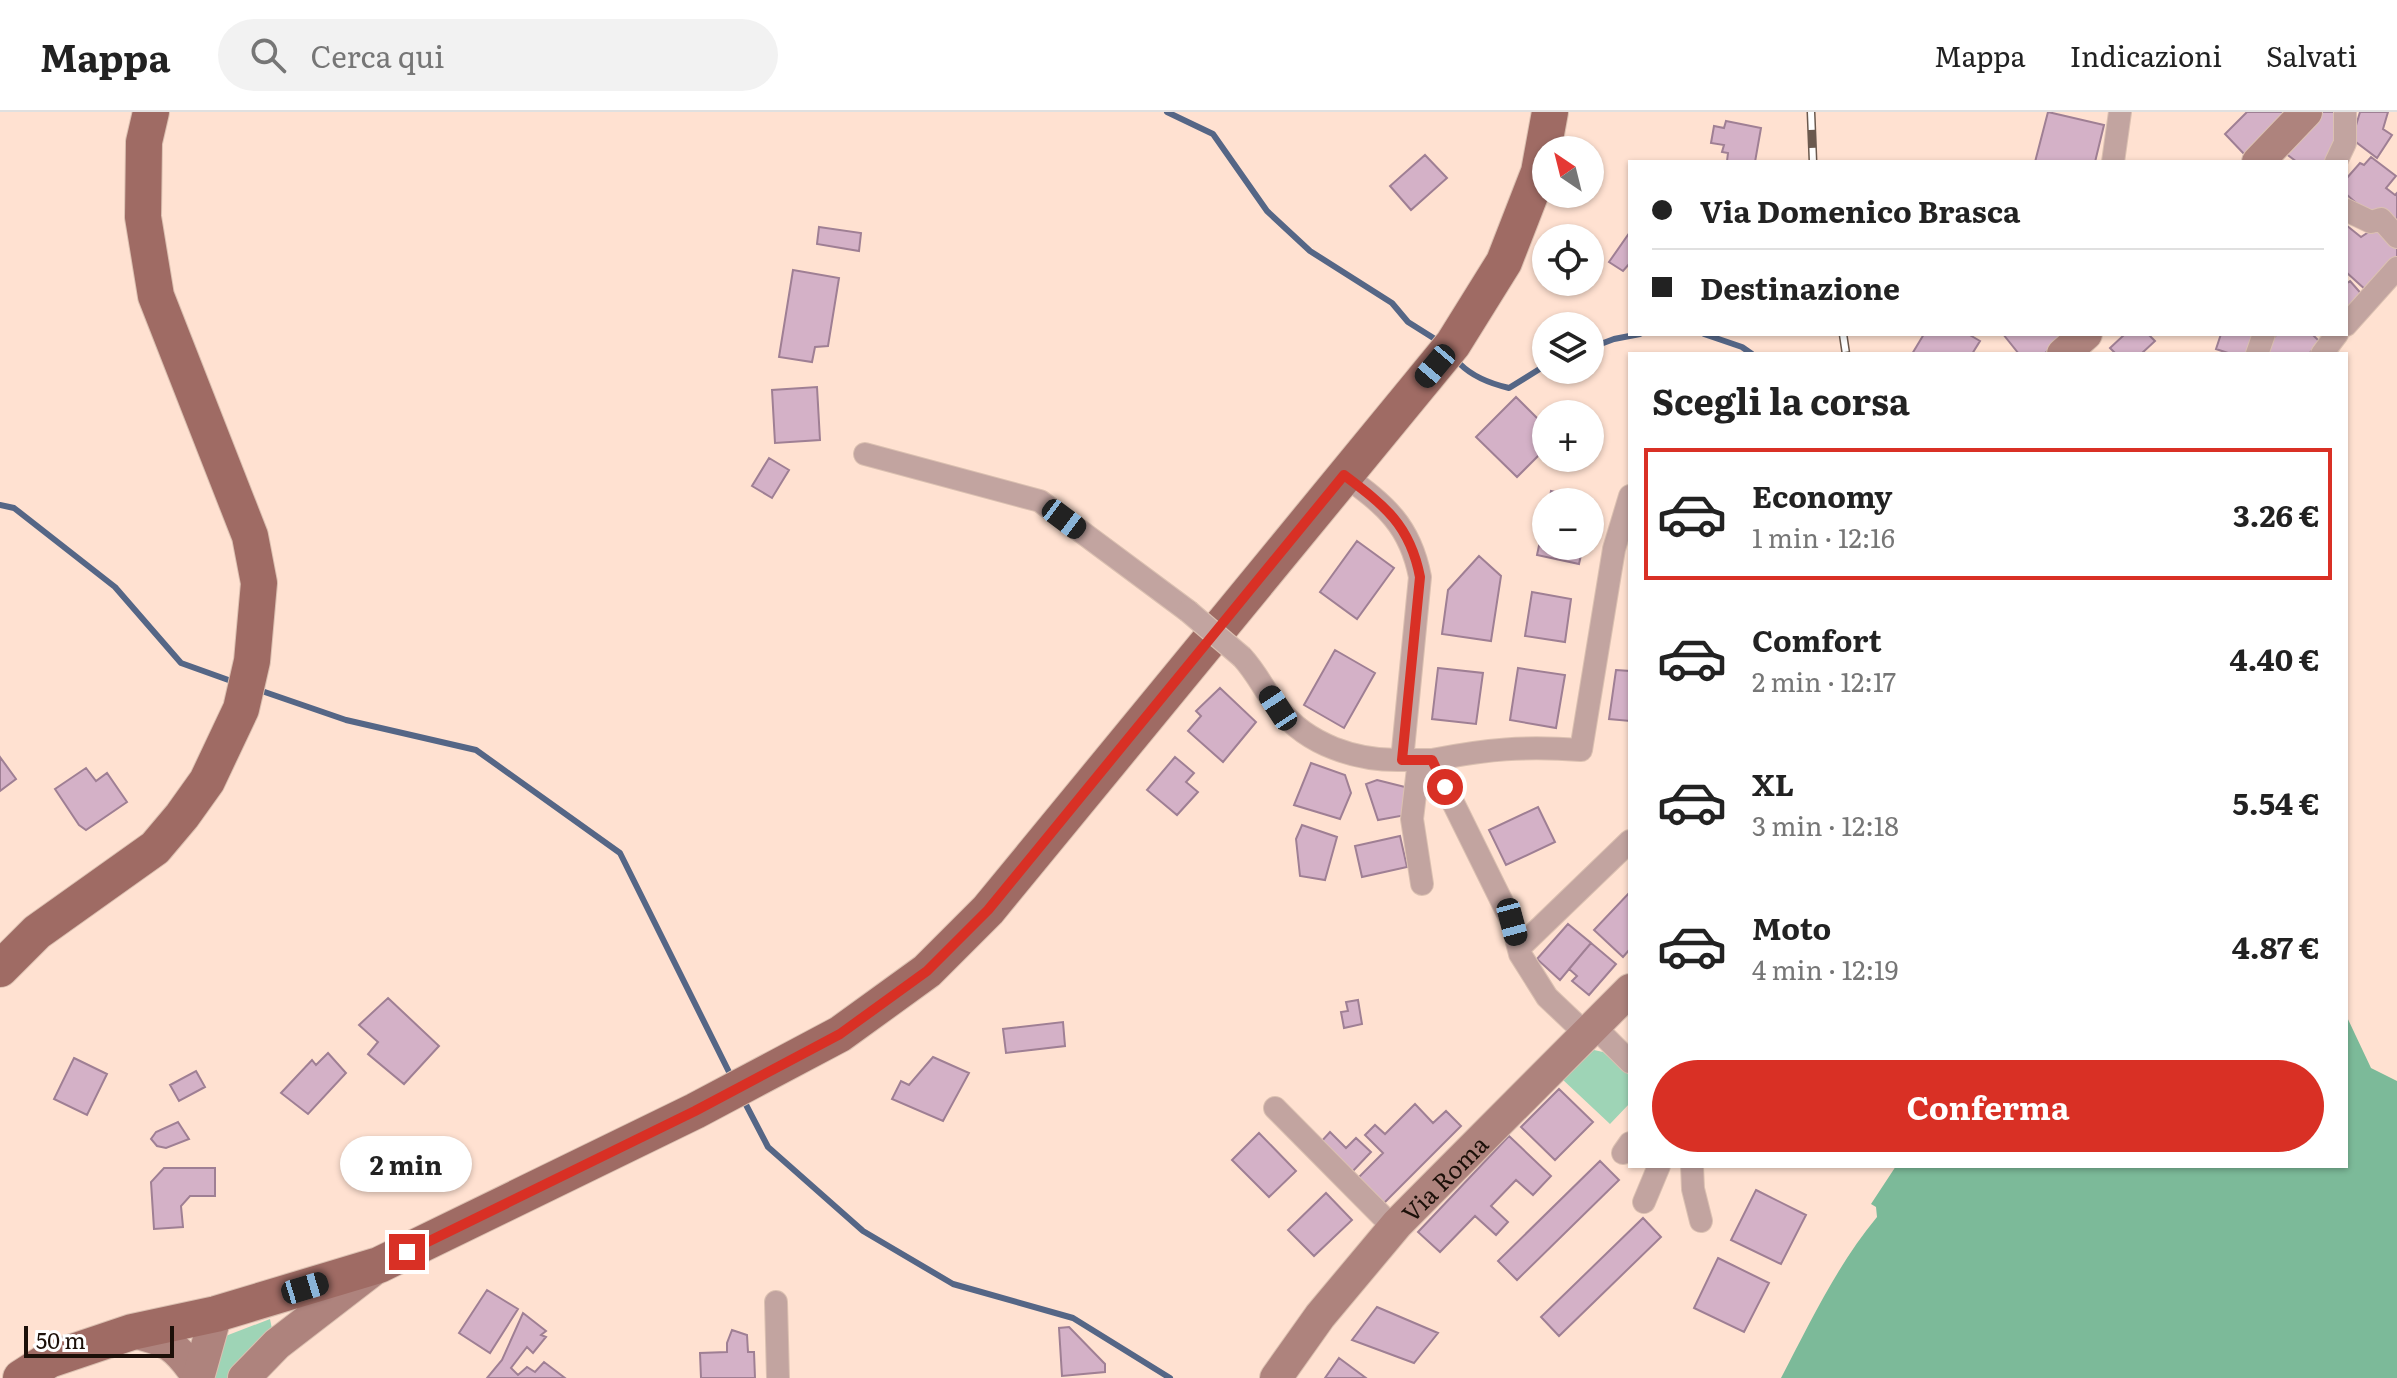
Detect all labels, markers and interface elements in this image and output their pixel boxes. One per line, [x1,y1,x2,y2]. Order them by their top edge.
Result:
search box [218,19,778,91]
text: Mappa [40,27,170,84]
icon: search [246,33,290,77]
text: Cerca qui [310,33,444,77]
text: Mappa [1934,34,2026,76]
text: Indicazioni [2070,34,2222,76]
text: Salvati [2266,34,2357,76]
north arrow [1532,136,1604,208]
map controls [1532,136,1604,560]
text: Via Domenico Brasca [1700,188,2020,232]
button: locate [1532,224,1604,296]
text: Destinazione [1700,265,1900,309]
button: layers [1532,312,1604,384]
car [1410,340,1460,392]
text: Scegli la corsa [1652,373,1910,426]
button: + [1532,400,1604,472]
text: Economy [1752,473,1892,517]
icon: car [1656,478,1728,550]
button: − [1532,488,1604,560]
text: 3.26 € [2233,492,2320,536]
car [1038,495,1090,543]
text: 1 min · 12:16 [1752,517,1895,556]
text: Comfort [1752,617,1882,661]
icon: car [1656,622,1728,694]
text: 4.40 € [2229,636,2320,680]
text: 2 min · 12:17 [1752,661,1896,700]
car [1255,681,1301,735]
text: XL [1752,761,1794,805]
icon: car [1656,766,1728,838]
route start [1427,769,1463,805]
text: 5.54 € [2233,780,2320,824]
text: 3 min · 12:18 [1752,805,1899,844]
car [1494,896,1530,948]
text: Moto [1752,905,1831,949]
icon: car [1656,910,1728,982]
text: 4.87 € [2232,924,2320,968]
text: 4 min · 12:19 [1752,949,1898,988]
button: Conferma [1652,1060,2324,1152]
street label: Via Roma [1392,1126,1495,1229]
callout: 2 min [341,1136,473,1192]
text: 2 min [370,1144,442,1183]
route end [389,1234,425,1270]
car [279,1270,331,1306]
scale bar [24,1322,174,1358]
text: 50 m [36,1323,86,1356]

